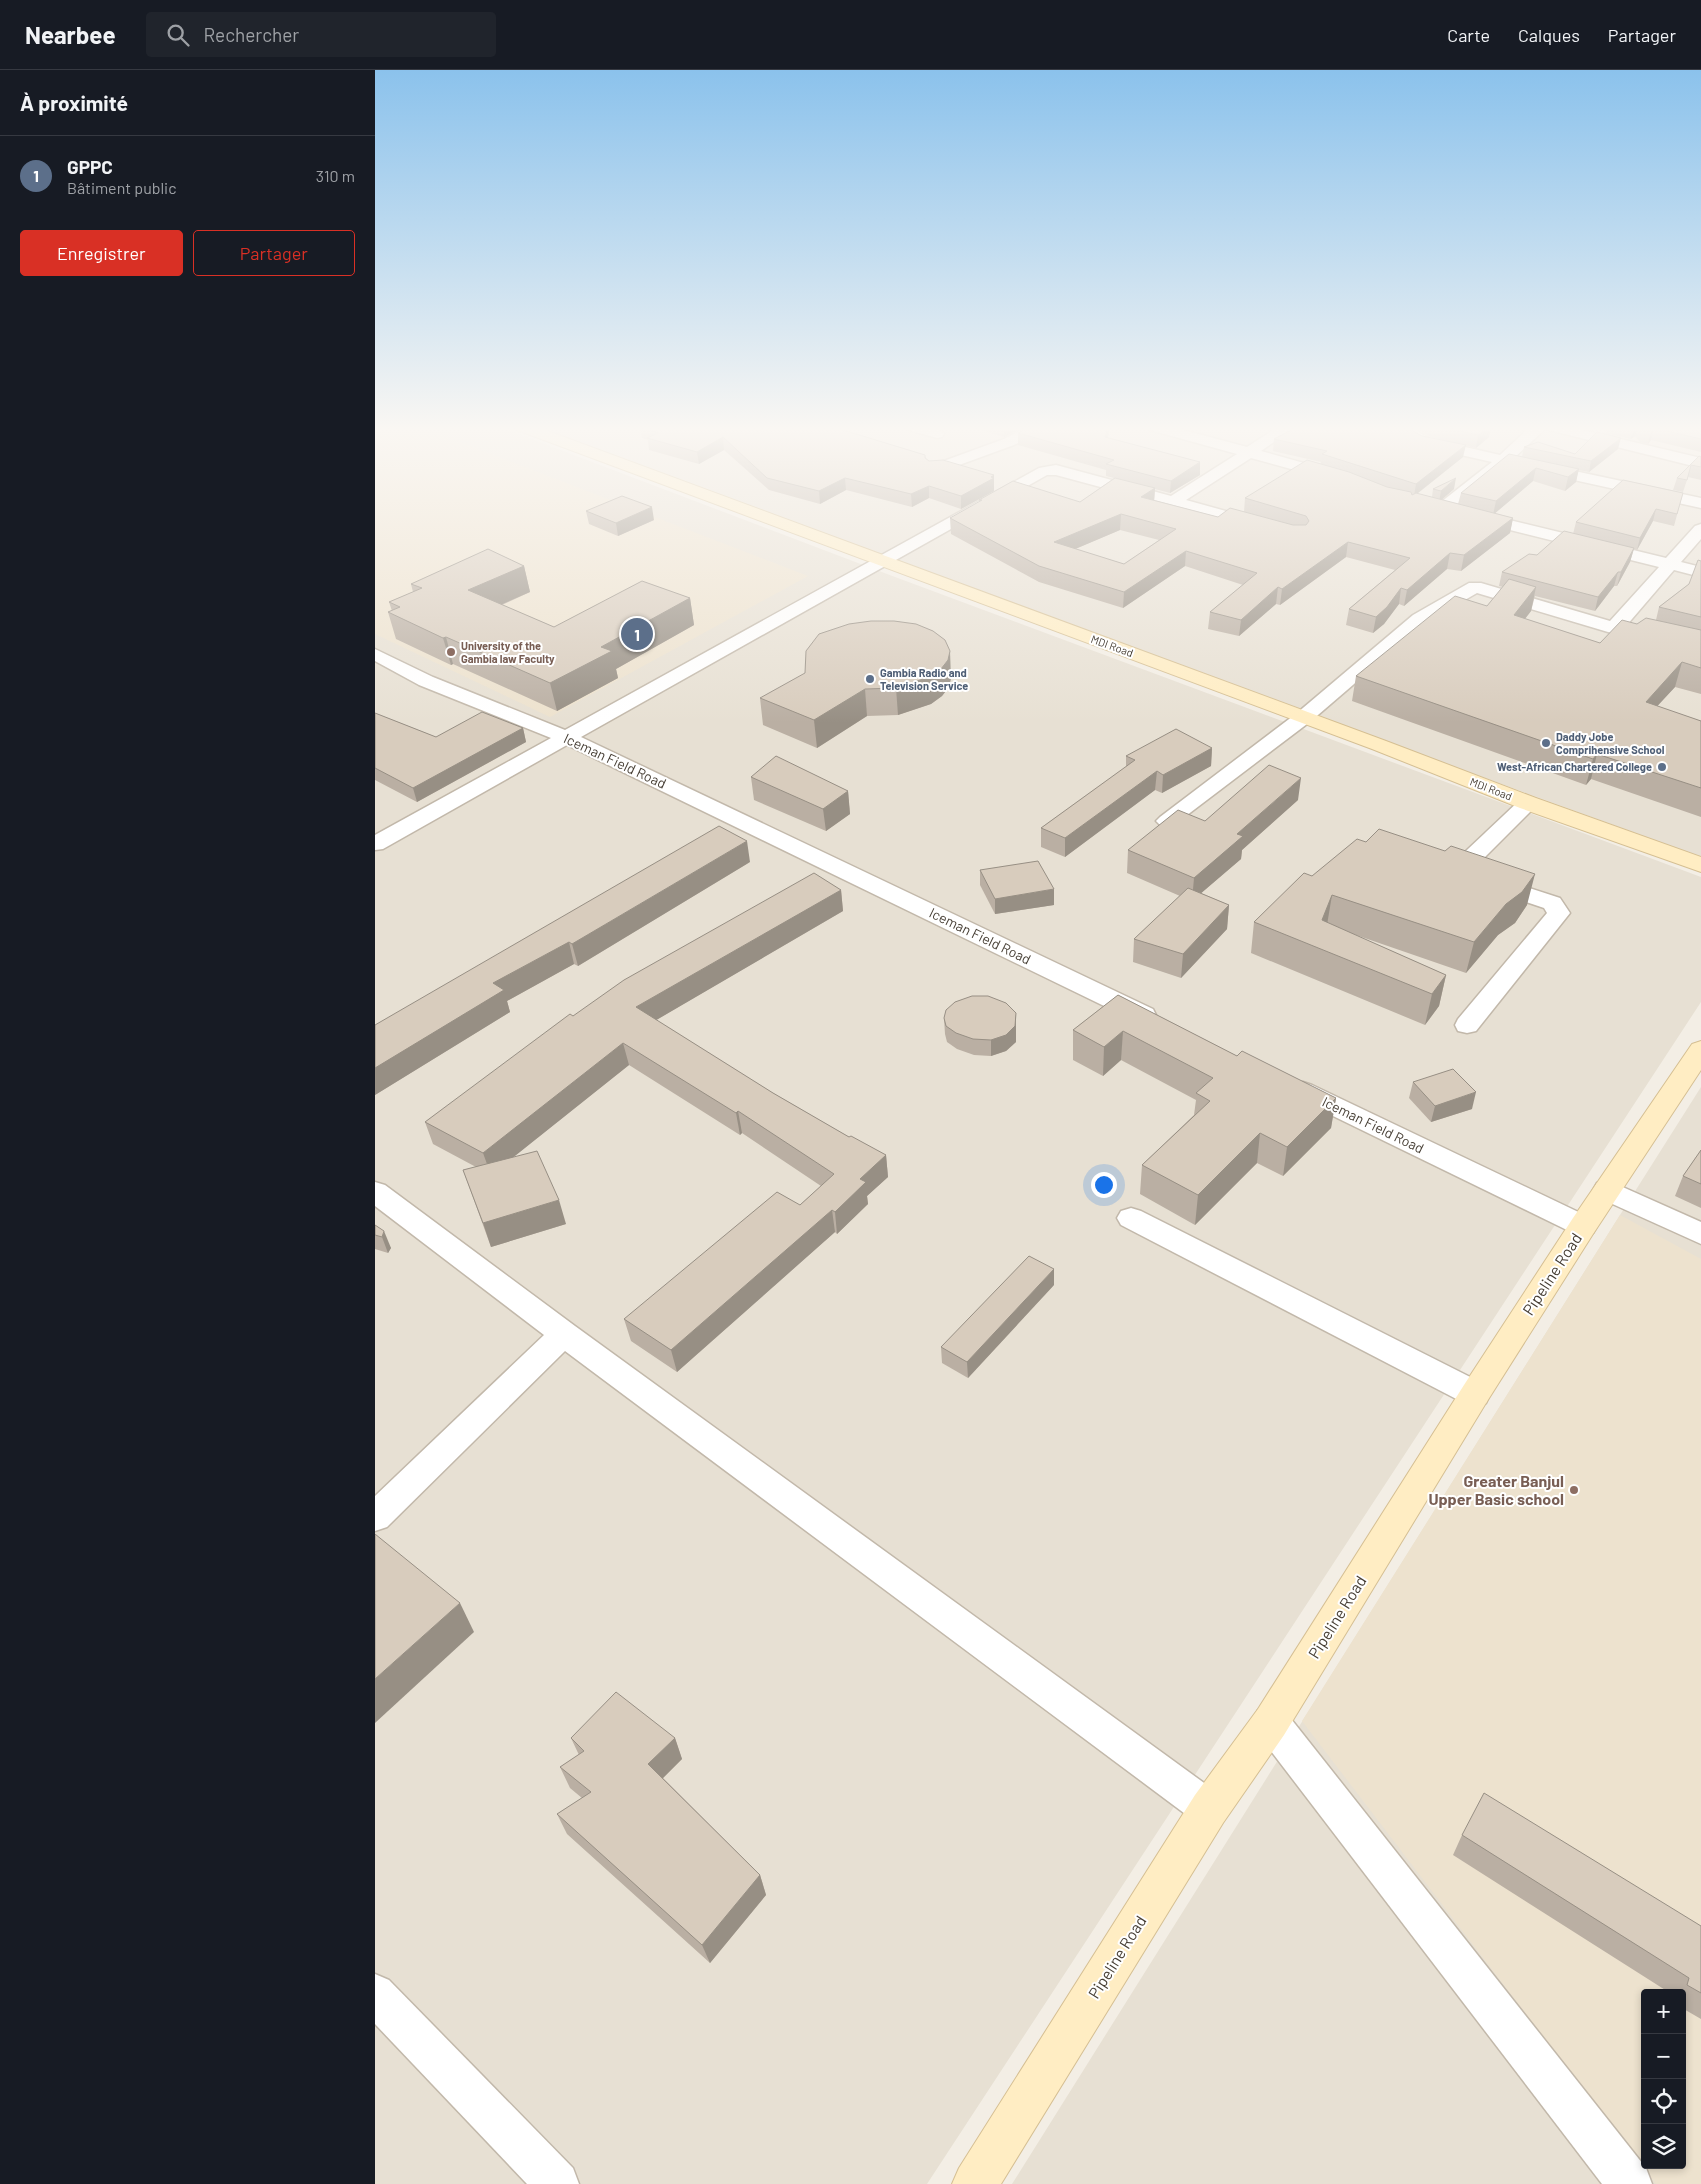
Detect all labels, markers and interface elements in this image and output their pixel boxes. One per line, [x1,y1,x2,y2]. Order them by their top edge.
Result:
search box [146,12,496,57]
text: Nearbee [25,20,116,49]
icon: search [164,21,192,49]
text: Rechercher [204,23,299,46]
text: Carte [1447,24,1490,46]
text: Calques [1518,24,1580,46]
text: Partager [1608,24,1676,46]
text: À proximité [20,90,128,115]
text: GPPC [67,155,113,178]
text: 1 [33,166,39,185]
text: 310 m [316,166,355,185]
text: Bâtiment public [67,178,177,197]
button: Enregistrer [20,230,183,276]
button: Partager [193,230,355,276]
pin: 1 [621,615,653,653]
street label: MDI Road [1089,632,1135,659]
place label: University of the Gambia law Faculty [461,639,555,665]
marker: University of the Gambia law Faculty [445,646,457,658]
place label: Gambia Radio and Television Service [880,666,968,692]
marker: Gambia Radio and Television Service [864,673,876,685]
street label: Iceman Field Road [561,729,669,792]
place label: Daddy Jobe Comprihensive School [1556,730,1665,756]
marker: Daddy Jobe Comprihensive School [1540,737,1552,749]
place label: West-African Chartered College [1497,760,1652,773]
marker: West-African Chartered College [1656,761,1668,773]
street label: MDI Road [1468,775,1514,802]
street label: Iceman Field Road [927,904,1034,968]
street label: Iceman Field Road [1320,1093,1427,1157]
your location [1091,1172,1117,1198]
street label: Pipeline Road [1518,1229,1585,1318]
place label: Greater Banjul Upper Basic school [1428,1471,1564,1508]
marker: Greater Banjul Upper Basic school [1568,1484,1580,1496]
street label: Pipeline Road [1304,1572,1370,1662]
street label: Pipeline Road [1084,1912,1150,2002]
map controls [1641,1989,1686,2169]
button: + [1641,1989,1686,2034]
button: − [1641,2034,1686,2079]
button: locate [1641,2079,1686,2124]
button: layers [1641,2124,1686,2169]

